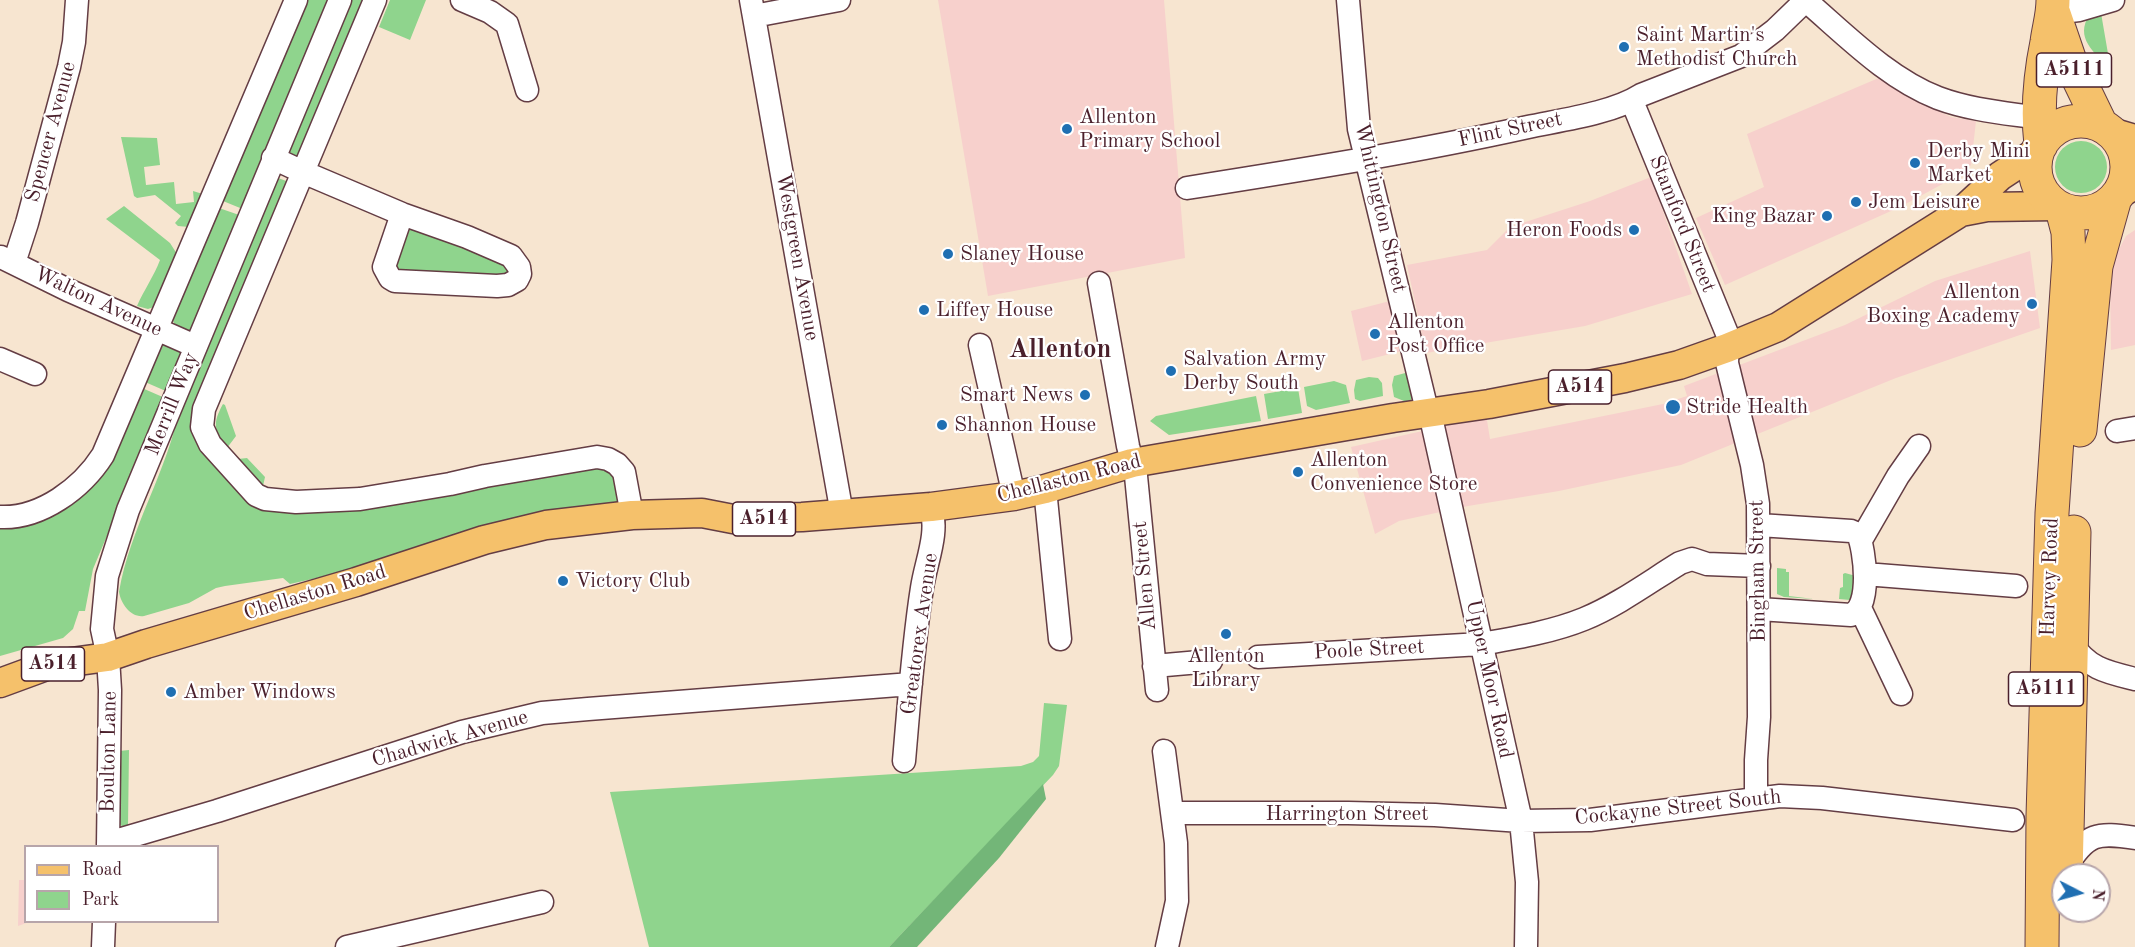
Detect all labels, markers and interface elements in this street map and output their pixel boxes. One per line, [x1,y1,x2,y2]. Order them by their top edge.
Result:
place label: Saint Martin's Methodist Church [1636,22,1797,72]
marker: Saint Martin's Methodist Church [1617,40,1631,54]
road number: A5111 [2036,53,2112,87]
street label: Spencer Avenue [20,59,82,205]
place label: Allenton Primary School [1079,104,1220,154]
street label: Flint Street [1456,107,1564,153]
street label: Whittington Street [1348,121,1412,295]
marker: Allenton Primary School [1060,122,1074,136]
place label: Derby Mini Market [1927,138,2030,188]
street label: Stamford Street [1643,152,1721,296]
marker: Derby Mini Market [1908,156,1922,170]
street label: Westgreen Avenue [770,171,824,343]
place label: Jem Leisure [1868,189,1980,215]
marker: Jem Leisure [1849,195,1863,209]
place label: King Bazar [1712,203,1815,229]
marker: King Bazar [1820,209,1834,223]
place label: Heron Foods [1506,217,1622,243]
marker: Heron Foods [1627,223,1641,237]
place label: Slaney House [960,241,1084,267]
marker: Slaney House [941,247,955,261]
street label: Walton Avenue [30,261,166,343]
place label: Allenton Boxing Academy [1866,279,2020,329]
place label: Liffey House [936,297,1053,323]
marker: Allenton Boxing Academy [2025,297,2039,311]
marker: Liffey House [917,303,931,317]
place label: Allenton Post Office [1387,309,1485,359]
marker: Allenton Post Office [1368,327,1382,341]
district label: Allenton [1008,334,1112,366]
place label: Salvation Army Derby South [1183,346,1326,396]
street label: Merrill Way [140,349,204,459]
marker: Salvation Army Derby South [1164,364,1178,378]
road number: A514 [1548,370,1612,404]
place label: Smart News [960,382,1073,408]
marker: Smart News [1078,388,1092,402]
place label: Stride Health [1686,394,1808,420]
marker: Stride Health [1664,398,1682,416]
place label: Shannon House [954,412,1096,438]
marker: Shannon House [935,418,949,432]
place label: Allenton Convenience Store [1310,447,1477,497]
street label: Chellaston Road [994,449,1144,509]
marker: Allenton Convenience Store [1291,465,1305,479]
street label: Bingham Street [1744,499,1772,643]
road number: A514 [732,502,795,536]
street label: Harvey Road [2035,517,2065,637]
street label: Allen Street [1128,520,1162,632]
street label: Greatorex Avenue [896,551,944,717]
street label: Chellaston Road [241,559,389,627]
place label: Victory Club [575,568,690,594]
marker: Victory Club [556,574,570,588]
street label: Upper Moor Road [1460,597,1518,761]
marker: Allenton Library [1219,627,1233,641]
street label: Poole Street [1313,635,1425,665]
place label: Allenton Library [1187,643,1265,693]
road number: A514 [22,647,84,681]
road number: A5111 [2008,672,2084,706]
place label: Amber Windows [183,679,336,705]
marker: Amber Windows [164,685,178,699]
street label: Boulton Lane [95,691,123,813]
street label: Chadwick Avenue [369,705,531,773]
street label: Cockayne Street South [1573,785,1783,831]
street label: Harrington Street [1265,801,1429,827]
legend [24,845,219,923]
text: Road [82,861,122,879]
north arrow [2051,863,2111,923]
text: N [2088,888,2106,902]
text: Park [82,891,119,909]

